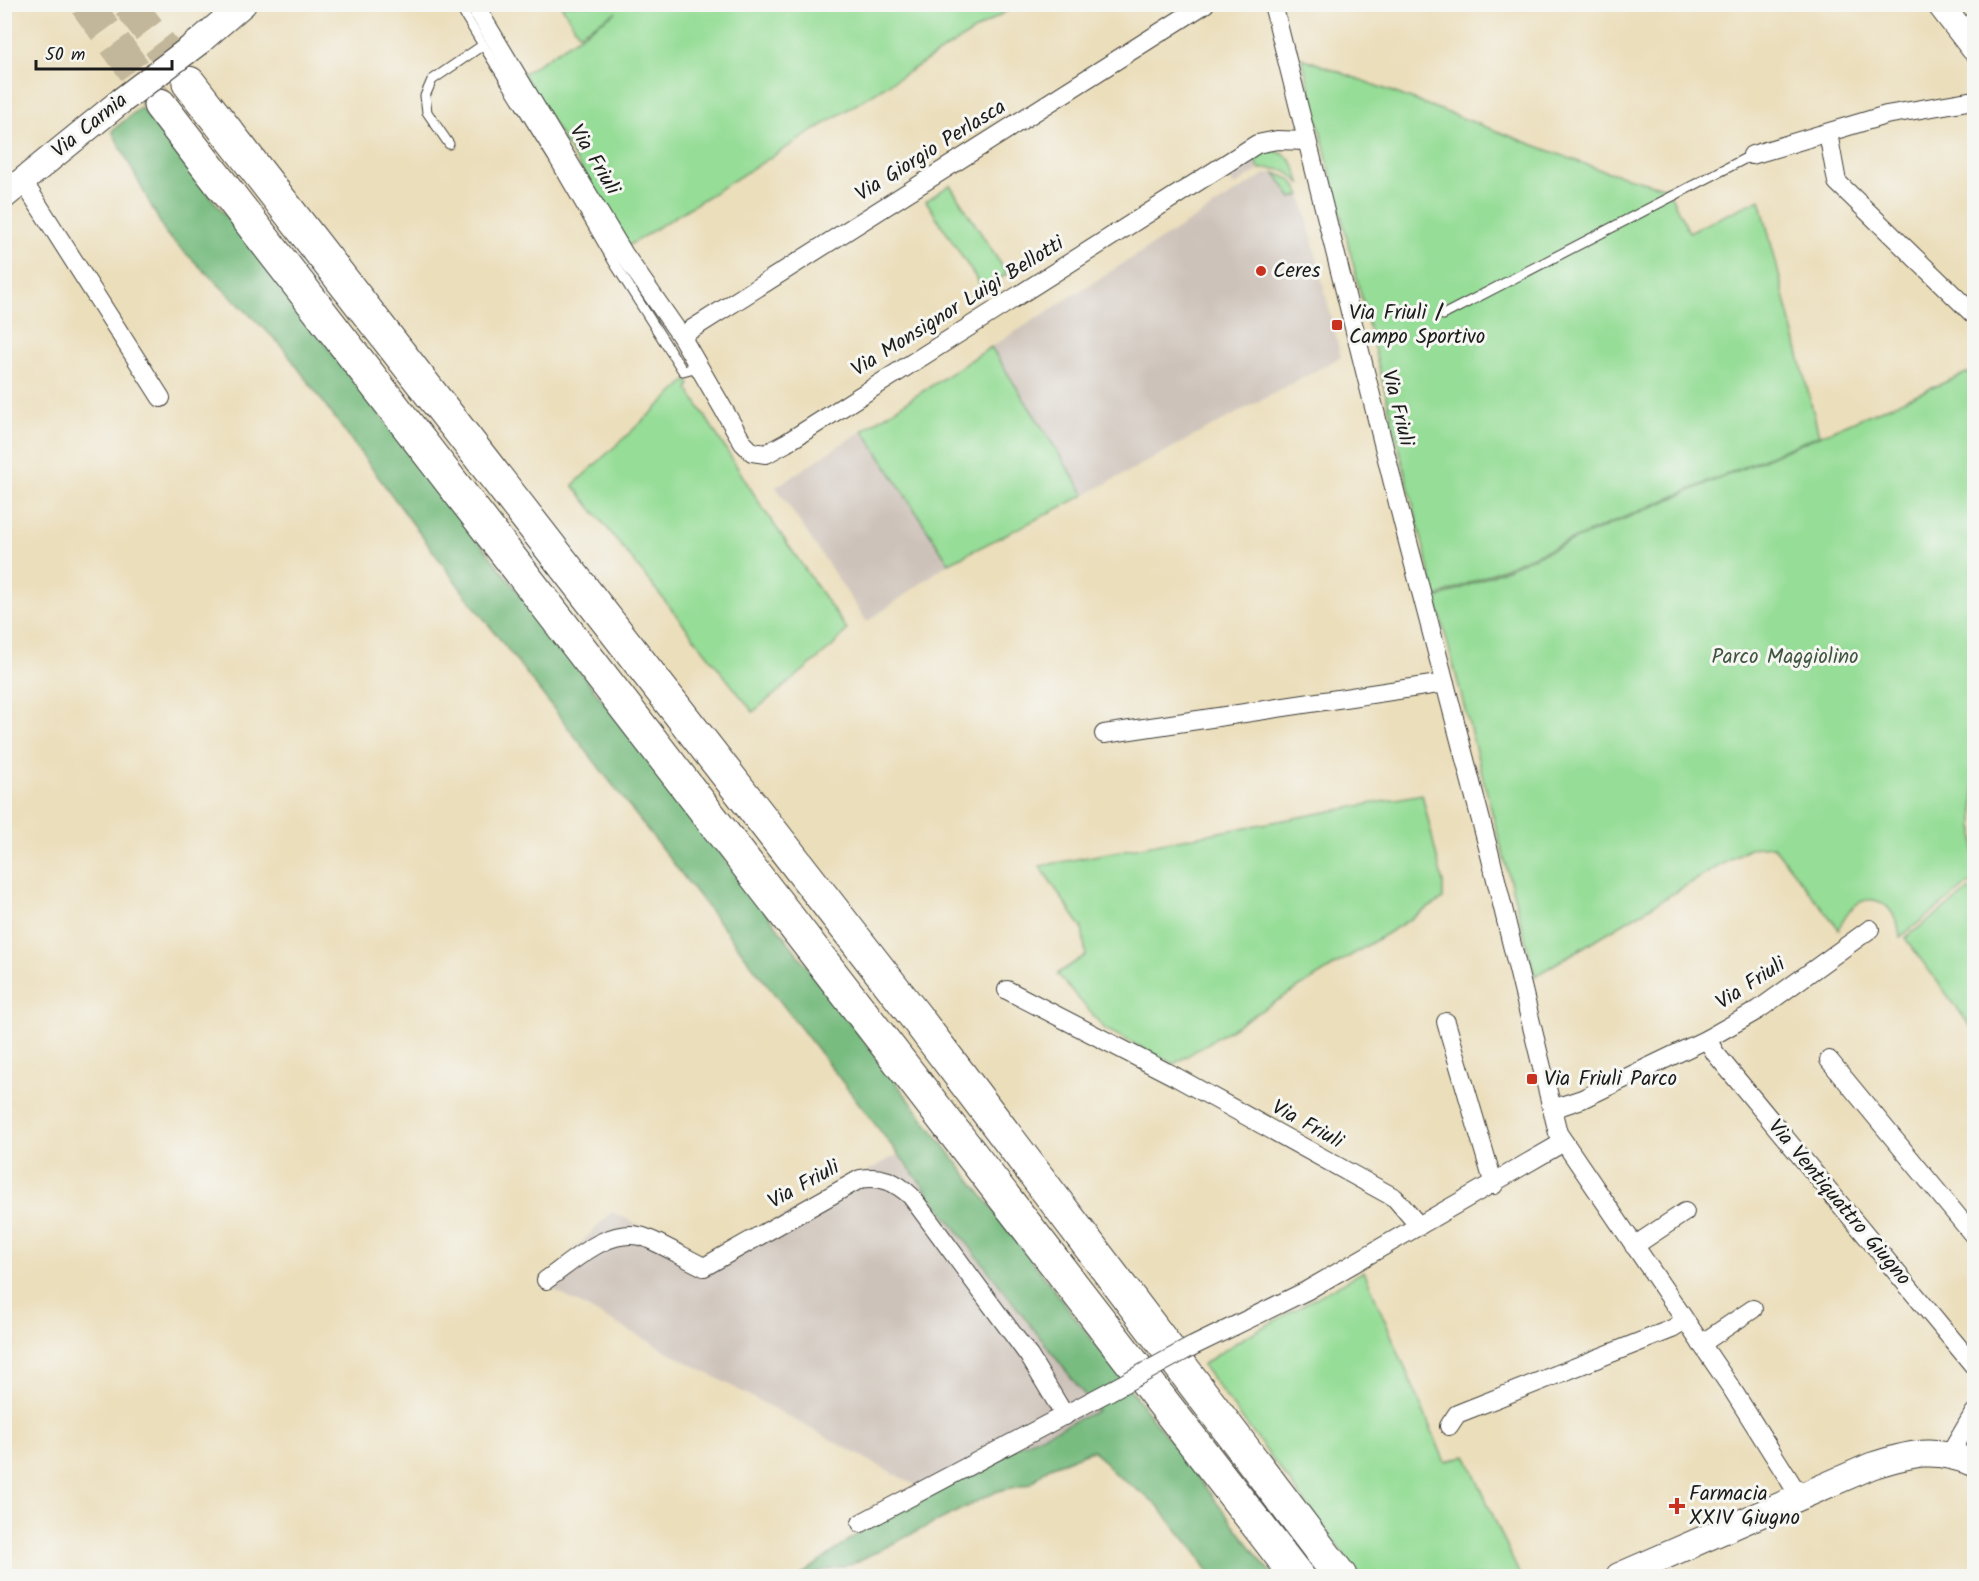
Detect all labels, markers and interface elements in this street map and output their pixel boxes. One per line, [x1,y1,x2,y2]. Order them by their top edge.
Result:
scale bar [36,33,172,71]
text: 50 m [45,41,85,70]
street label: Via Carnia [45,85,135,167]
street label: Via Giorgio Perlasca [849,91,1013,211]
street label: Via Friuli [560,118,629,203]
street label: Via Monsignor Luigi Bellotti [845,227,1072,386]
place label: Ceres [1273,255,1320,288]
marker: Ceres [1254,264,1268,278]
place label: Via Friuli / Campo Sportivo [1349,297,1485,354]
marker: Via Friuli / Campo Sportivo [1330,318,1344,332]
street label: Via Friuli [1372,366,1423,451]
park label: Parco Maggiolino [1711,641,1859,674]
street label: Via Friuli [1709,948,1793,1019]
place label: Via Friuli Parco [1544,1063,1677,1096]
marker: Via Friuli Parco [1525,1072,1539,1086]
street label: Via Friuli [1265,1092,1350,1159]
street label: Via Ventiquattro Giugno [1759,1112,1919,1294]
street label: Via Friuli [762,1151,847,1218]
place label: Farmacia XXIV Giugno [1689,1478,1800,1535]
marker: Farmacia XXIV Giugno [1670,1499,1684,1513]

